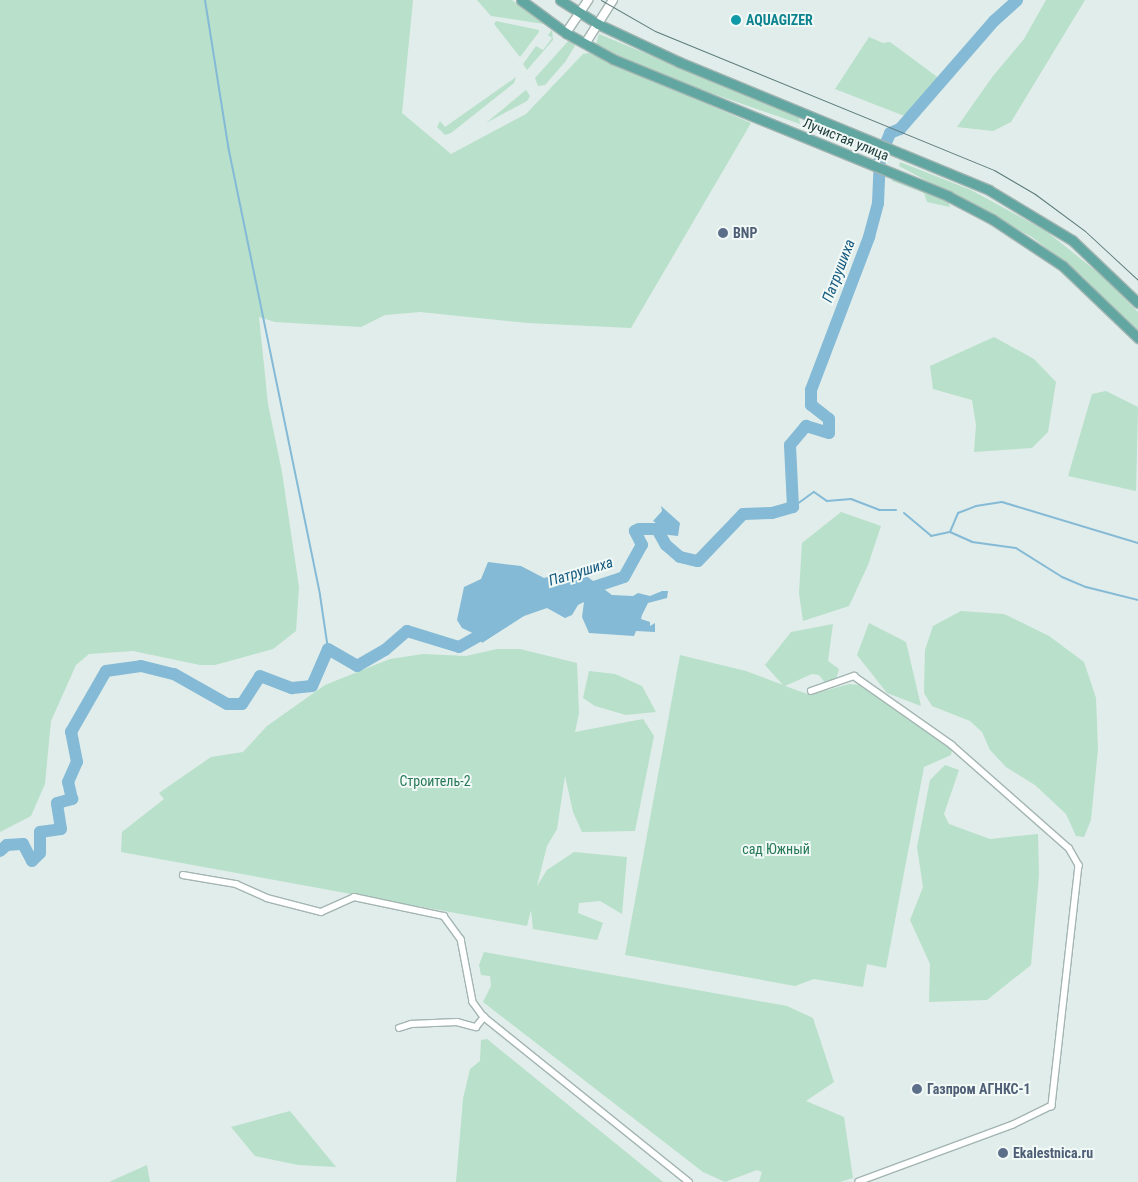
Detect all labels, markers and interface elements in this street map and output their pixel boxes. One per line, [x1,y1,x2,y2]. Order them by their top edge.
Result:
place label: AQUAGIZER [746,12,813,28]
marker: AQUAGIZER [730,14,742,26]
street label: Лучистая улица [801,114,891,164]
place label: BNP [733,225,757,241]
marker: BNP [717,227,729,239]
water label: Патрушиха [819,237,859,305]
water label: Патрушиха [547,554,615,590]
park label: Строитель-2 [399,773,471,789]
park label: сад Южный [742,841,810,857]
place label: Газпром АГНКС-1 [927,1081,1031,1097]
marker: Газпром АГНКС-1 [911,1083,923,1095]
place label: Ekalestnica.ru [1013,1145,1093,1161]
marker: Ekalestnica.ru [997,1147,1009,1159]

